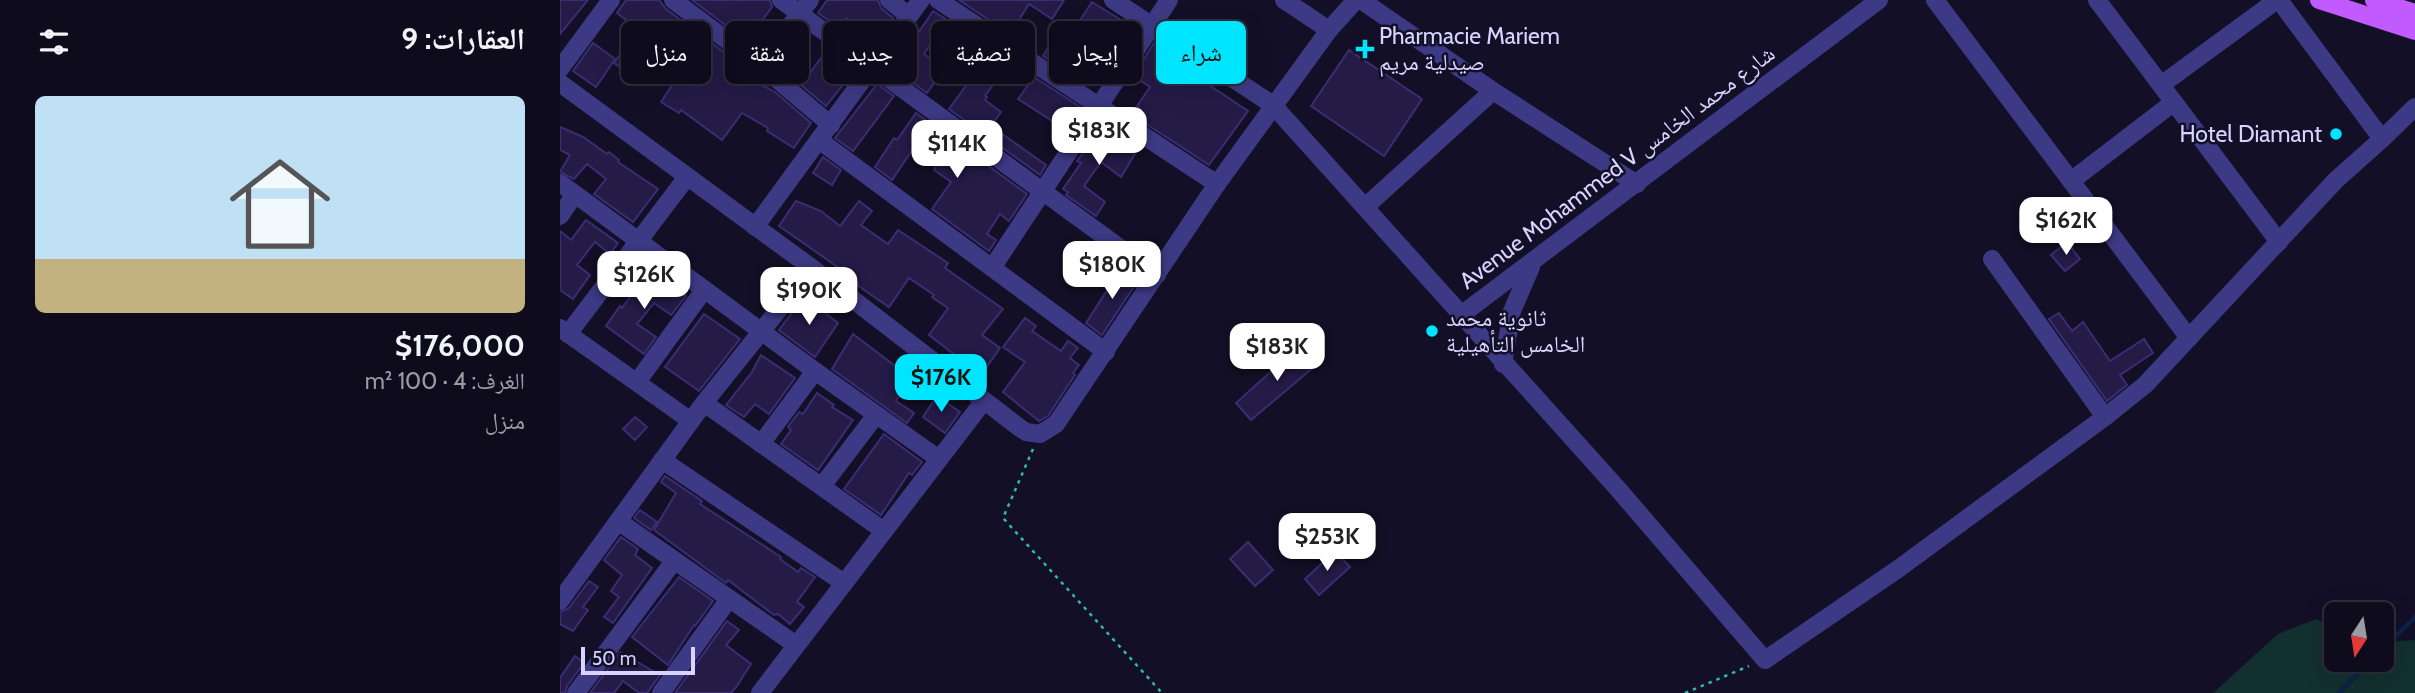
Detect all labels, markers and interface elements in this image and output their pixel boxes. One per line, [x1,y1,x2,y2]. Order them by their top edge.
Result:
text: العقارات: 9 [401,20,525,57]
chip: منزل [621,21,711,84]
chip: شقة [725,21,809,84]
chip: جديد [823,21,917,84]
chip: تصفية [931,21,1035,84]
chip: إيجار [1049,21,1142,84]
chip: شراء [1156,21,1246,84]
place label: Pharmacie Mariem صيدلية مريم [1379,22,1560,78]
icon: filters [35,23,73,61]
street label: Avenue Mohammed V شارع محمد الخامس [1454,39,1781,296]
marker: Pharmacie Mariem صيدلية مريم [1357,41,1373,57]
pin: $183K [1050,108,1148,167]
text: $183K [1068,116,1130,144]
pin: $114K [908,120,1006,180]
place label: Hotel Diamant [2179,120,2322,148]
marker: Hotel Diamant [2328,126,2344,142]
text: $114K [927,129,987,157]
icon: home [217,141,343,267]
pin: $162K [2017,198,2115,257]
text: $162K [2035,206,2097,234]
pin: $180K [1063,242,1161,301]
text: $180K [1079,250,1145,278]
pin: $126K [595,252,693,311]
text: $126K [613,260,675,288]
pin: $190K [760,268,858,327]
text: $190K [776,276,842,304]
place label: ثانوية محمد الخامس التأهيلية [1446,304,1585,358]
marker: ثانوية محمد الخامس التأهيلية [1424,323,1440,339]
pin: $183K [1228,324,1326,383]
text: $176,000 [395,327,525,364]
text: $183K [1246,332,1308,360]
pin: $176K [892,354,990,414]
text: $176K [911,363,971,391]
text: الغرف: 4 · 100 m² [365,367,525,395]
text: منزل [485,407,525,435]
pin: $253K [1278,514,1376,573]
text: $253K [1295,522,1359,550]
north arrow [2324,602,2394,672]
map controls [2324,602,2394,672]
scale bar [581,644,695,676]
text: 50 m [592,647,636,670]

